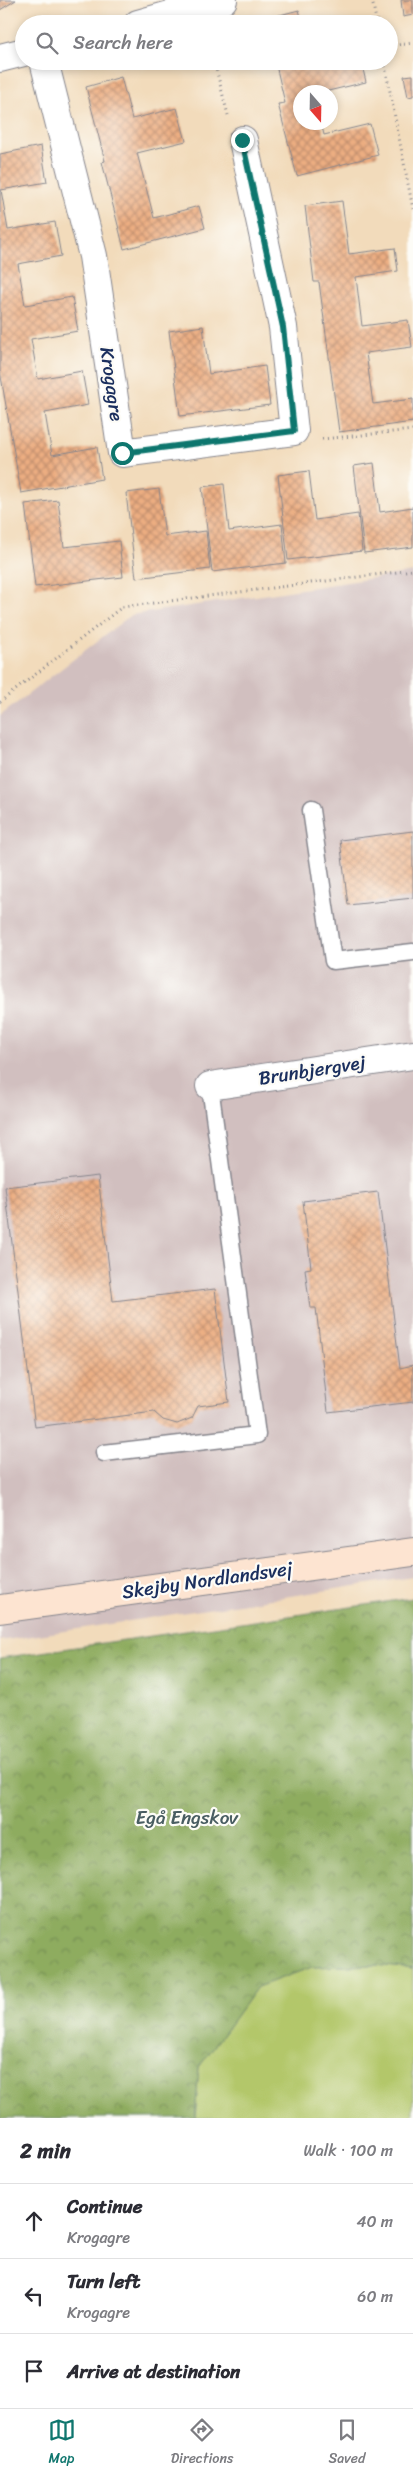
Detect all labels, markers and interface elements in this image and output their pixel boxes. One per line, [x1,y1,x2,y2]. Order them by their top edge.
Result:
search box [15,15,398,70]
text: Search here [73,26,173,59]
icon: search [33,29,61,57]
north arrow [293,85,338,130]
route end [231,129,254,152]
street label: Krogagre [90,345,134,423]
route start [111,442,134,465]
street label: Brunbjergvej [256,1045,369,1095]
street label: Skejby Nordlandsvej [120,1552,296,1608]
park label: Egå Engskov [136,1801,239,1834]
text: 2 min [20,2132,71,2170]
text: Walk · 100 m [303,2136,393,2165]
text: Continue [67,2190,143,2223]
icon: ahead [20,2207,48,2235]
text: 40 m [356,2207,393,2236]
text: Krogagre [67,2223,130,2252]
text: Turn left [67,2265,140,2298]
icon: left [20,2282,48,2310]
text: 60 m [357,2282,393,2311]
text: Krogagre [67,2298,130,2327]
text: Arrive at destination [67,2355,240,2388]
icon: arrive [20,2357,48,2385]
tab: Map [48,2416,76,2471]
tab: Directions [171,2416,233,2471]
tab: Saved [329,2416,365,2471]

